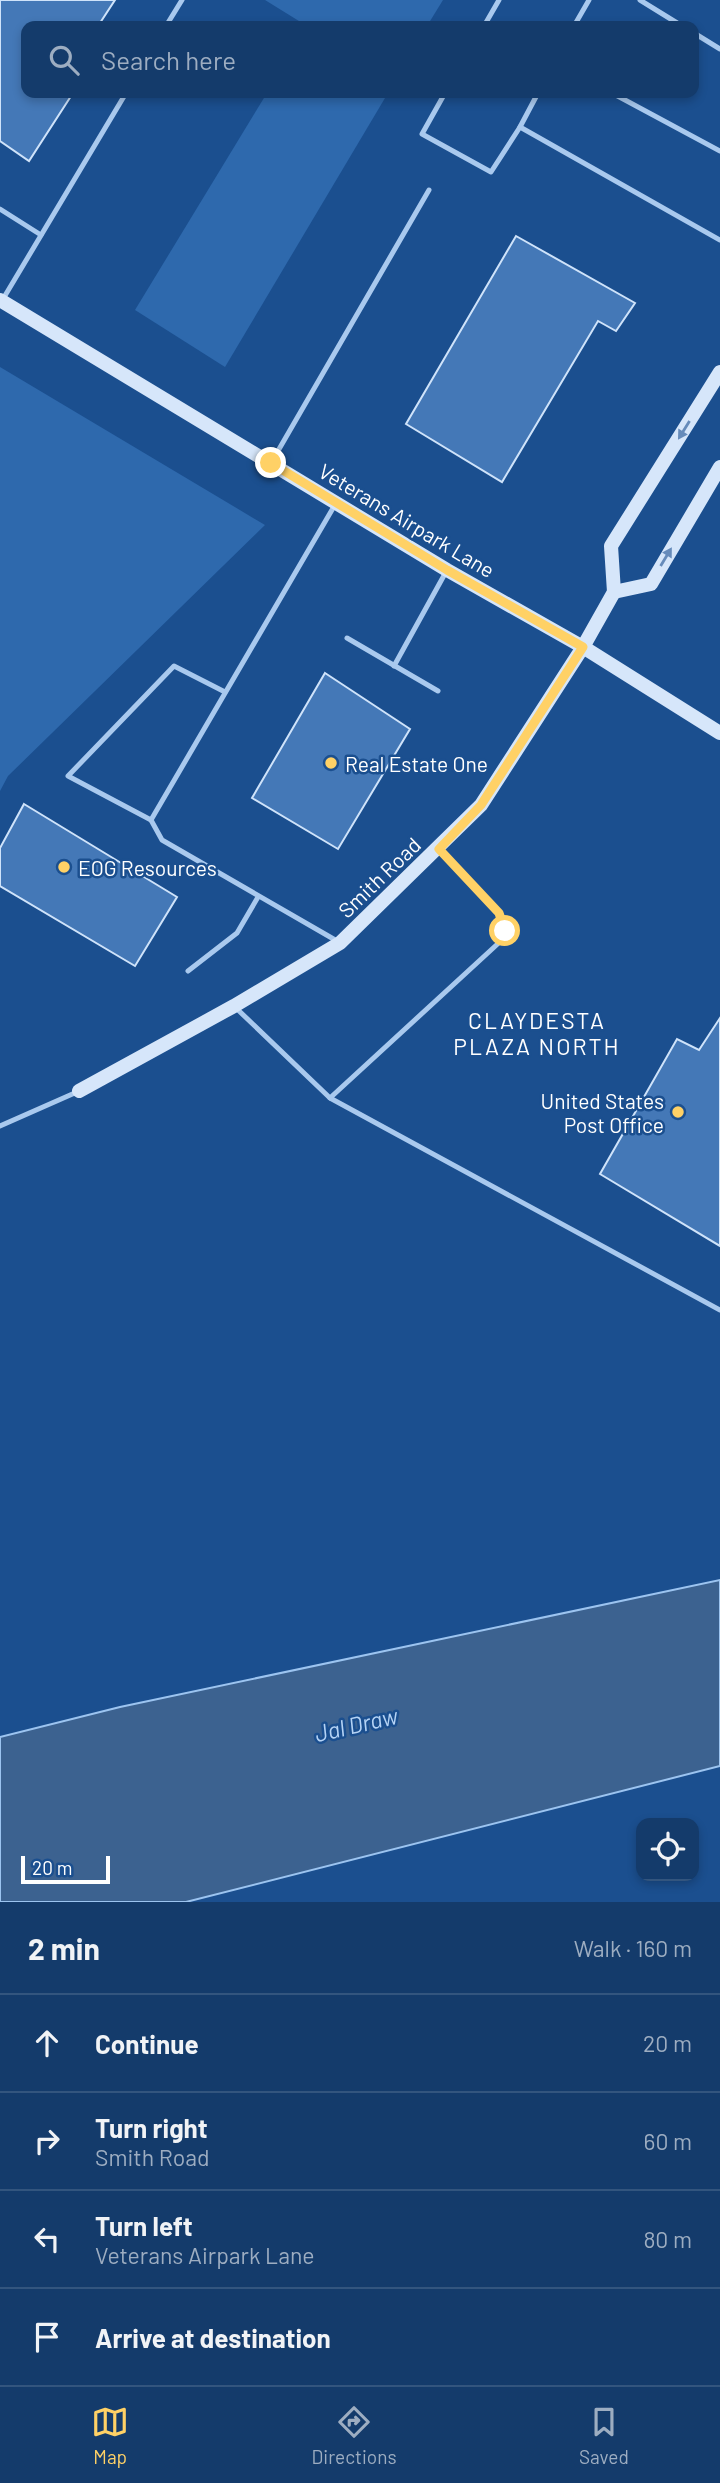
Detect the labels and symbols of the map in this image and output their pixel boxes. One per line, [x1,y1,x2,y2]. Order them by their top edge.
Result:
one-way arrow [677,420,690,439]
route end [255,447,286,478]
street label: Veterans Airpark Lane [315,458,499,582]
one-way arrow [660,548,672,567]
place label: Real Estate One [345,751,488,776]
marker: Real Estate One [323,755,339,771]
street label: Smith Road [333,832,425,922]
place label: EOG Resources [78,855,217,880]
marker: EOG Resources [56,859,72,875]
route start [489,915,520,946]
district label: CLAYDESTA PLAZA NORTH [453,1006,621,1060]
place label: United States Post Office [541,1088,664,1137]
marker: United States Post Office [670,1104,686,1120]
water label: Jal Draw [312,1701,401,1747]
scale bar [21,1853,110,1885]

